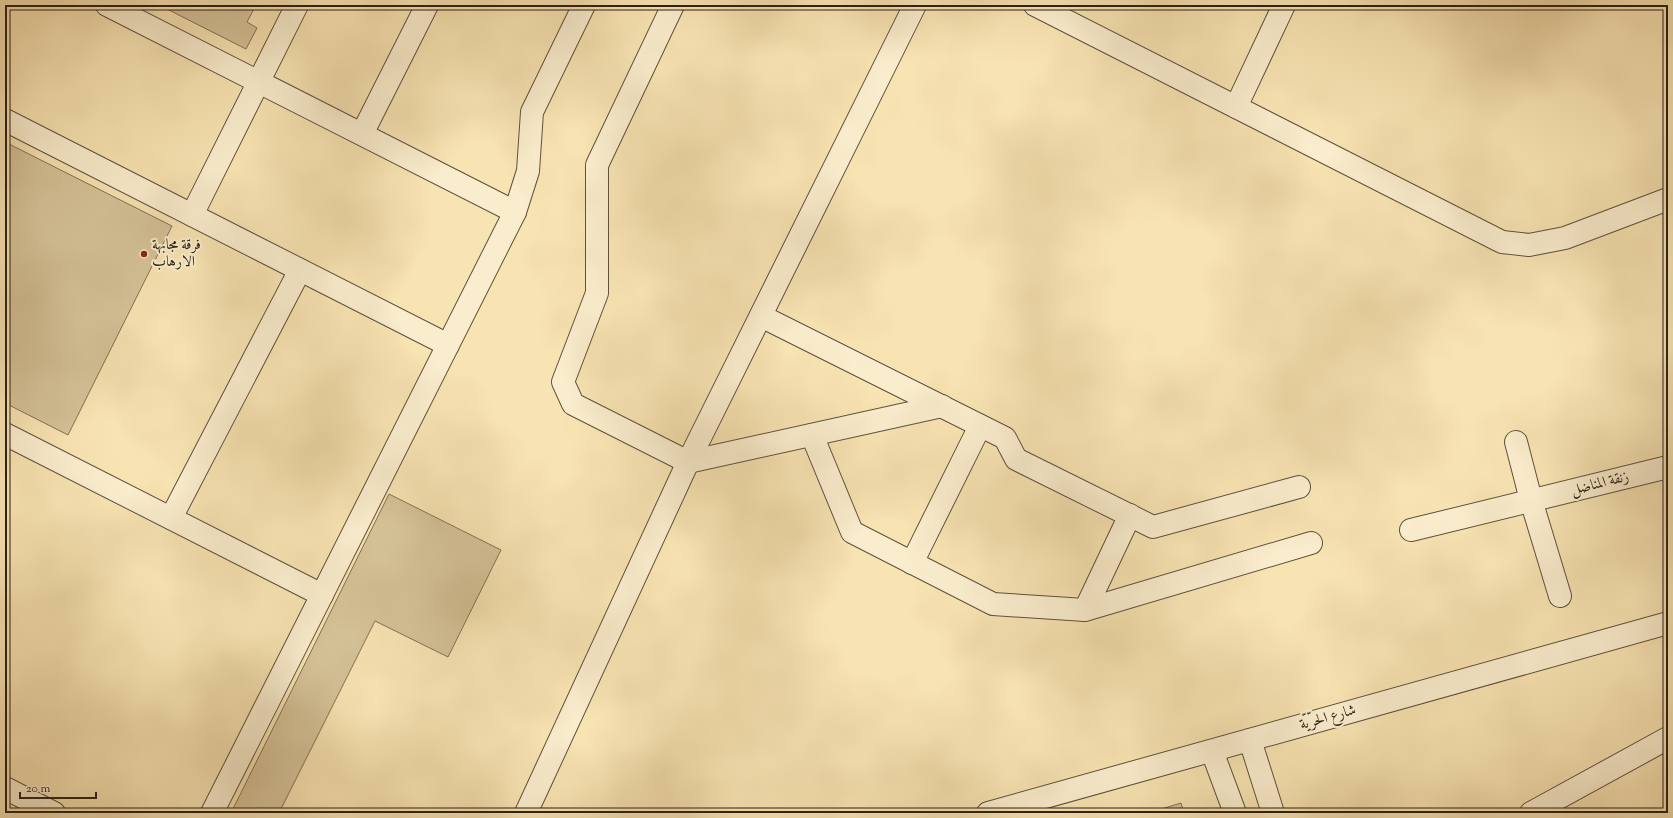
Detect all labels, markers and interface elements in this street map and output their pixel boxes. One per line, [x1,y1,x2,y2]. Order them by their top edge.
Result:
place label: فرقة مجابهة الارهاب [152,235,201,273]
marker: فرقة مجابهة الارهاب [139,249,149,259]
street label: زنقة المناضل [1569,467,1631,501]
street label: شارع الحرّيّة [1297,698,1359,737]
scale bar [20,774,96,800]
text: 20 m [26,780,51,798]

